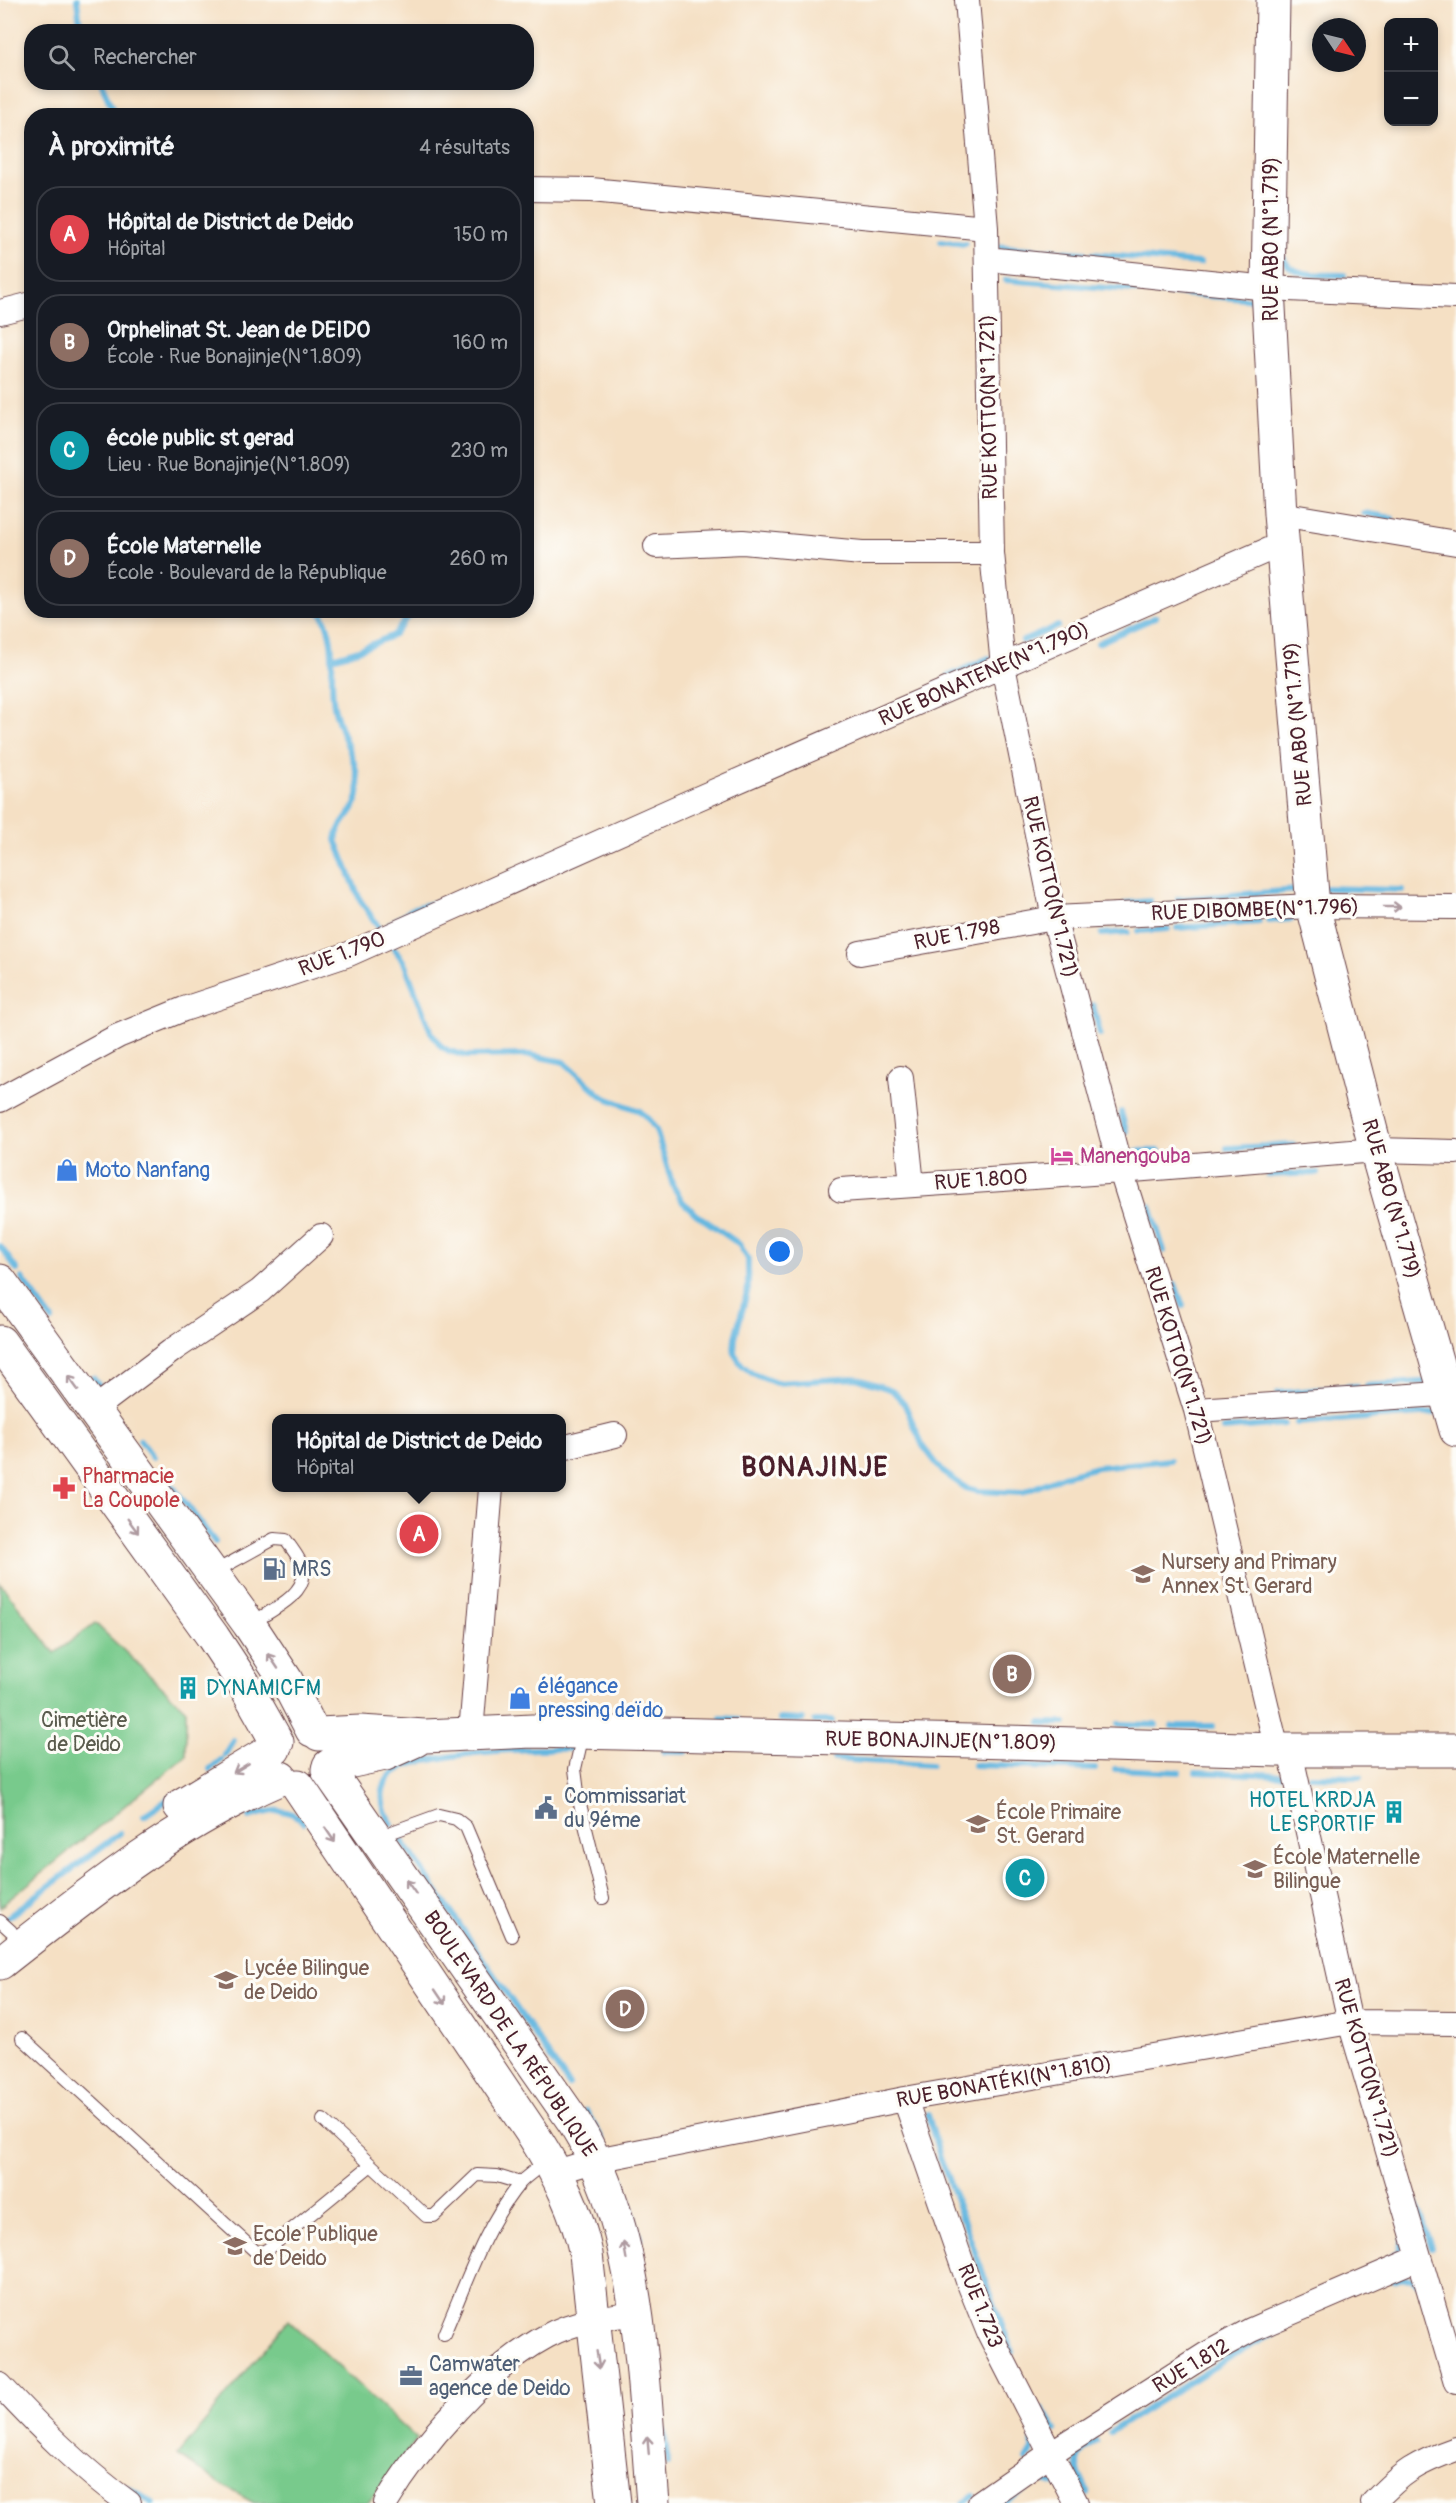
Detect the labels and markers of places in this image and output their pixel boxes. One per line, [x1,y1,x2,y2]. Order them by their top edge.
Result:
hotel icon: Manengouba [1049,1143,1075,1169]
place label: Manengouba [1080,1143,1190,1170]
shop icon: Moto Nanfang [54,1157,80,1183]
place label: Moto Nanfang [85,1157,210,1184]
place label: Pharmacie La Coupole [82,1463,180,1514]
pharmacy icon: Pharmacie La Coupole [51,1475,77,1501]
pin: A [400,1512,438,1556]
place label: Nursery and Primary Annex St. Gerard [1161,1549,1337,1600]
fuel station icon: MRS [261,1556,287,1582]
place label: MRS [292,1556,332,1583]
school or university icon: Nursery and Primary Annex St. Gerard [1130,1561,1156,1587]
pin: B [992,1652,1032,1696]
place label: élégance pressing deïdo [538,1673,663,1724]
building icon: DYNAMICFM [175,1675,201,1701]
place label: DYNAMICFM [206,1675,321,1702]
shop icon: élégance pressing deïdo [507,1685,533,1711]
place label: Commissariat du 9éme [564,1783,687,1834]
place label: HOTEL KRDJA LE SPORTIF [1249,1787,1376,1838]
public building icon: Commissariat du 9éme [533,1795,559,1821]
place label: École Primaire St. Gerard [996,1799,1122,1850]
building icon: HOTEL KRDJA LE SPORTIF [1381,1799,1407,1825]
school or university icon: École Primaire St. Gerard [965,1811,991,1837]
place label: École Maternelle Bilingue [1273,1844,1420,1895]
pin: C [1006,1856,1044,1900]
school or university icon: École Maternelle Bilingue [1242,1856,1268,1882]
place label: Lycée Bilingue de Deido [244,1955,370,2006]
school or university icon: Lycée Bilingue de Deido [213,1967,239,1993]
pin: D [606,1986,644,2032]
place label: Ecole Publique de Deido [253,2221,378,2272]
school or university icon: Ecole Publique de Deido [222,2233,248,2259]
place label: Camwater agence de Deido [429,2351,571,2402]
office icon: Camwater agence de Deido [398,2363,424,2389]

